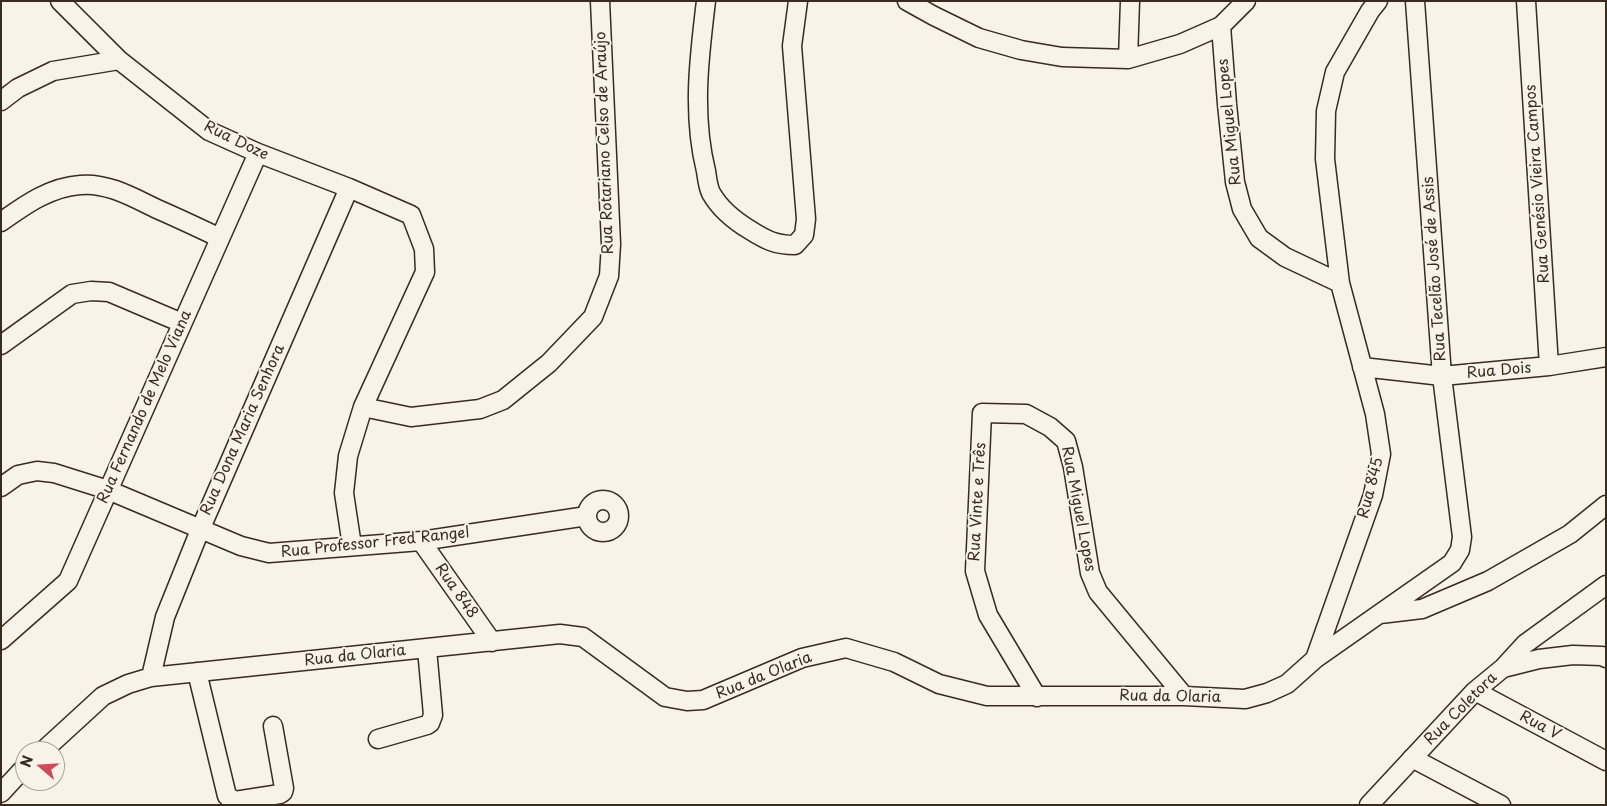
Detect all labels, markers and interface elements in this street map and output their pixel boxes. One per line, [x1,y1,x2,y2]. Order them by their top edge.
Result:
street label: Rua Rotariano Celso de Araújo [592,31,618,255]
street label: Rua Miguel Lopes [1214,58,1246,186]
street label: Rua Genésio Vieira Campos [1522,84,1554,284]
street label: Rua Doze [201,118,271,164]
street label: Rua Tecelão José de Assis [1420,176,1450,362]
street label: Rua Fernando de Melo Viana [94,308,196,506]
street label: Rua Dona Maria Senhora [197,342,289,518]
street label: Rua Dois [1466,359,1532,383]
street label: Rua Vinte e Três [966,442,990,562]
street label: Rua Miguel Lopes [1057,445,1099,573]
street label: Rua 845 [1355,456,1387,520]
street label: Rua Professor Fred Rangel [280,524,470,562]
street label: Rua 848 [431,560,481,622]
street label: Rua da Olaria [303,642,407,670]
street label: Rua da Olaria [713,649,815,703]
street label: Rua Coletora [1421,669,1501,749]
street label: Rua da Olaria [1119,687,1221,707]
street label: Rua V [1516,708,1564,744]
north arrow [15,741,65,791]
text: N [15,753,38,770]

